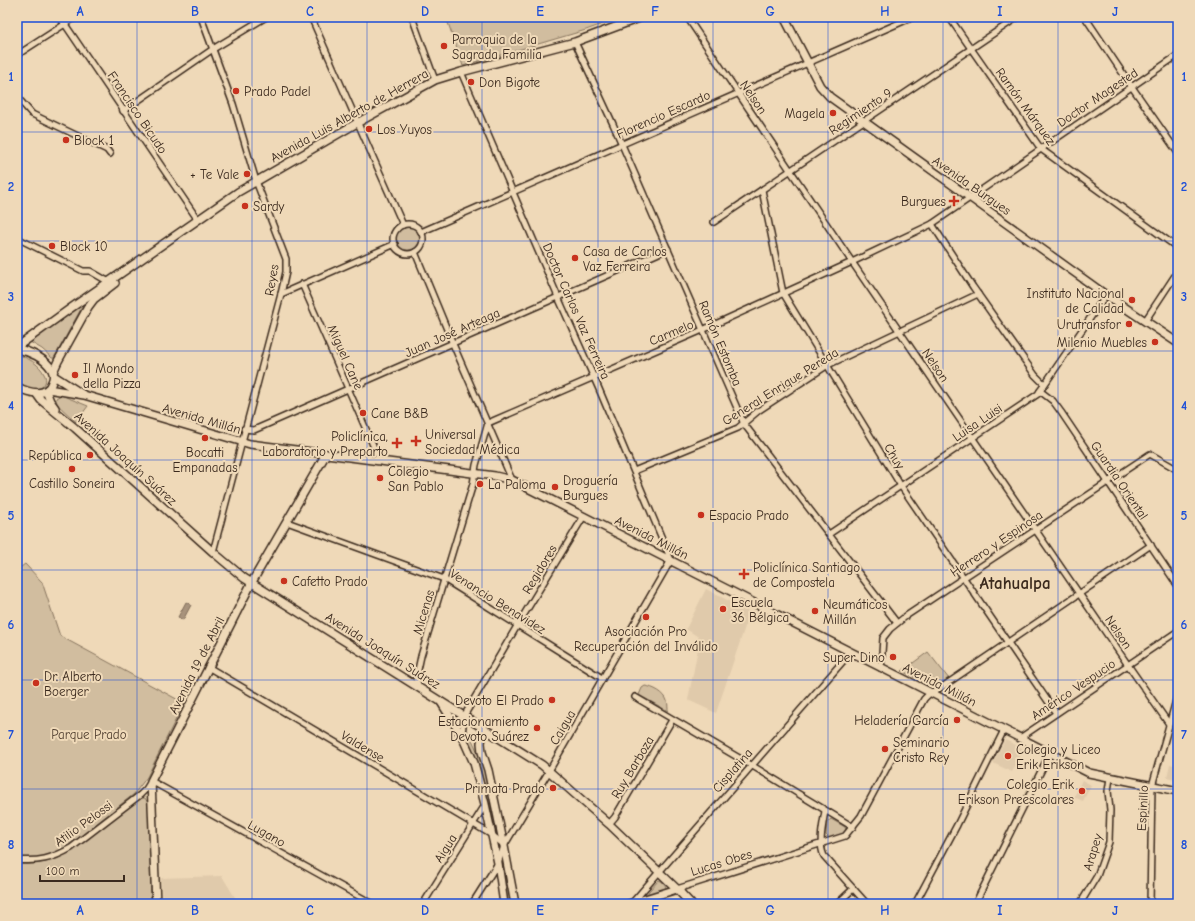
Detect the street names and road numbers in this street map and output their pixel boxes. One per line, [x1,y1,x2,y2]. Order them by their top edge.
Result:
street label: Ramón Márquez [993,65,1059,148]
street label: Doctor Magested [1054,65,1141,130]
street label: Avenida Luis Alberto de Herrera [268,66,431,165]
street label: Francisco Bicudo [105,68,171,156]
street label: Nelson [737,78,770,117]
street label: Regimiento 9 [826,85,895,138]
street label: Florencio Escardo [614,87,712,142]
street label: Avenida Burgues [930,153,1014,218]
street label: Doctor Carlos Vaz Ferreira [540,241,613,382]
street label: Reyes [261,263,282,297]
street label: Ramón Estomba [696,298,745,388]
street label: Juan José Arteaga [402,305,502,360]
street label: Carmelo [647,316,696,349]
street label: Miguel Cane [325,322,367,392]
street label: General Enrique Pereda [719,345,841,428]
street label: Nelson [919,346,952,385]
street label: Avenida Millán [161,400,243,437]
street label: Luisa Luisi [950,400,1005,444]
street label: Avenida Joaquín Suárez [71,409,180,508]
street label: Guardia Oriental [1088,438,1151,522]
street label: Chuy [881,441,908,472]
street label: Herrero y Espinosa [947,507,1045,580]
street label: Avenida Millán [612,512,691,562]
street label: Regidores [519,542,560,597]
street label: Venancio Benavidez [447,566,549,637]
street label: Micenas [410,588,437,636]
street label: Avenida Joaquín Suárez [323,609,443,692]
street label: Nelson [1102,613,1135,652]
street label: Avenida 19 de Abril [165,614,227,716]
street label: Américo Vespucio [1028,656,1118,723]
street label: Avenida Millán [900,659,979,709]
street label: Caigua [546,707,578,747]
street label: Valdense [338,728,388,766]
street label: Ruy Barboza [608,733,657,801]
street label: Cisplatina [709,745,756,795]
street label: Espinillo [1134,785,1151,831]
street label: Atilio Pelossi [51,797,115,849]
street label: Lugano [245,817,288,850]
street label: Aigua [431,831,460,865]
street label: Arapey [1080,831,1105,873]
street label: Lucas Obes [689,846,753,879]

